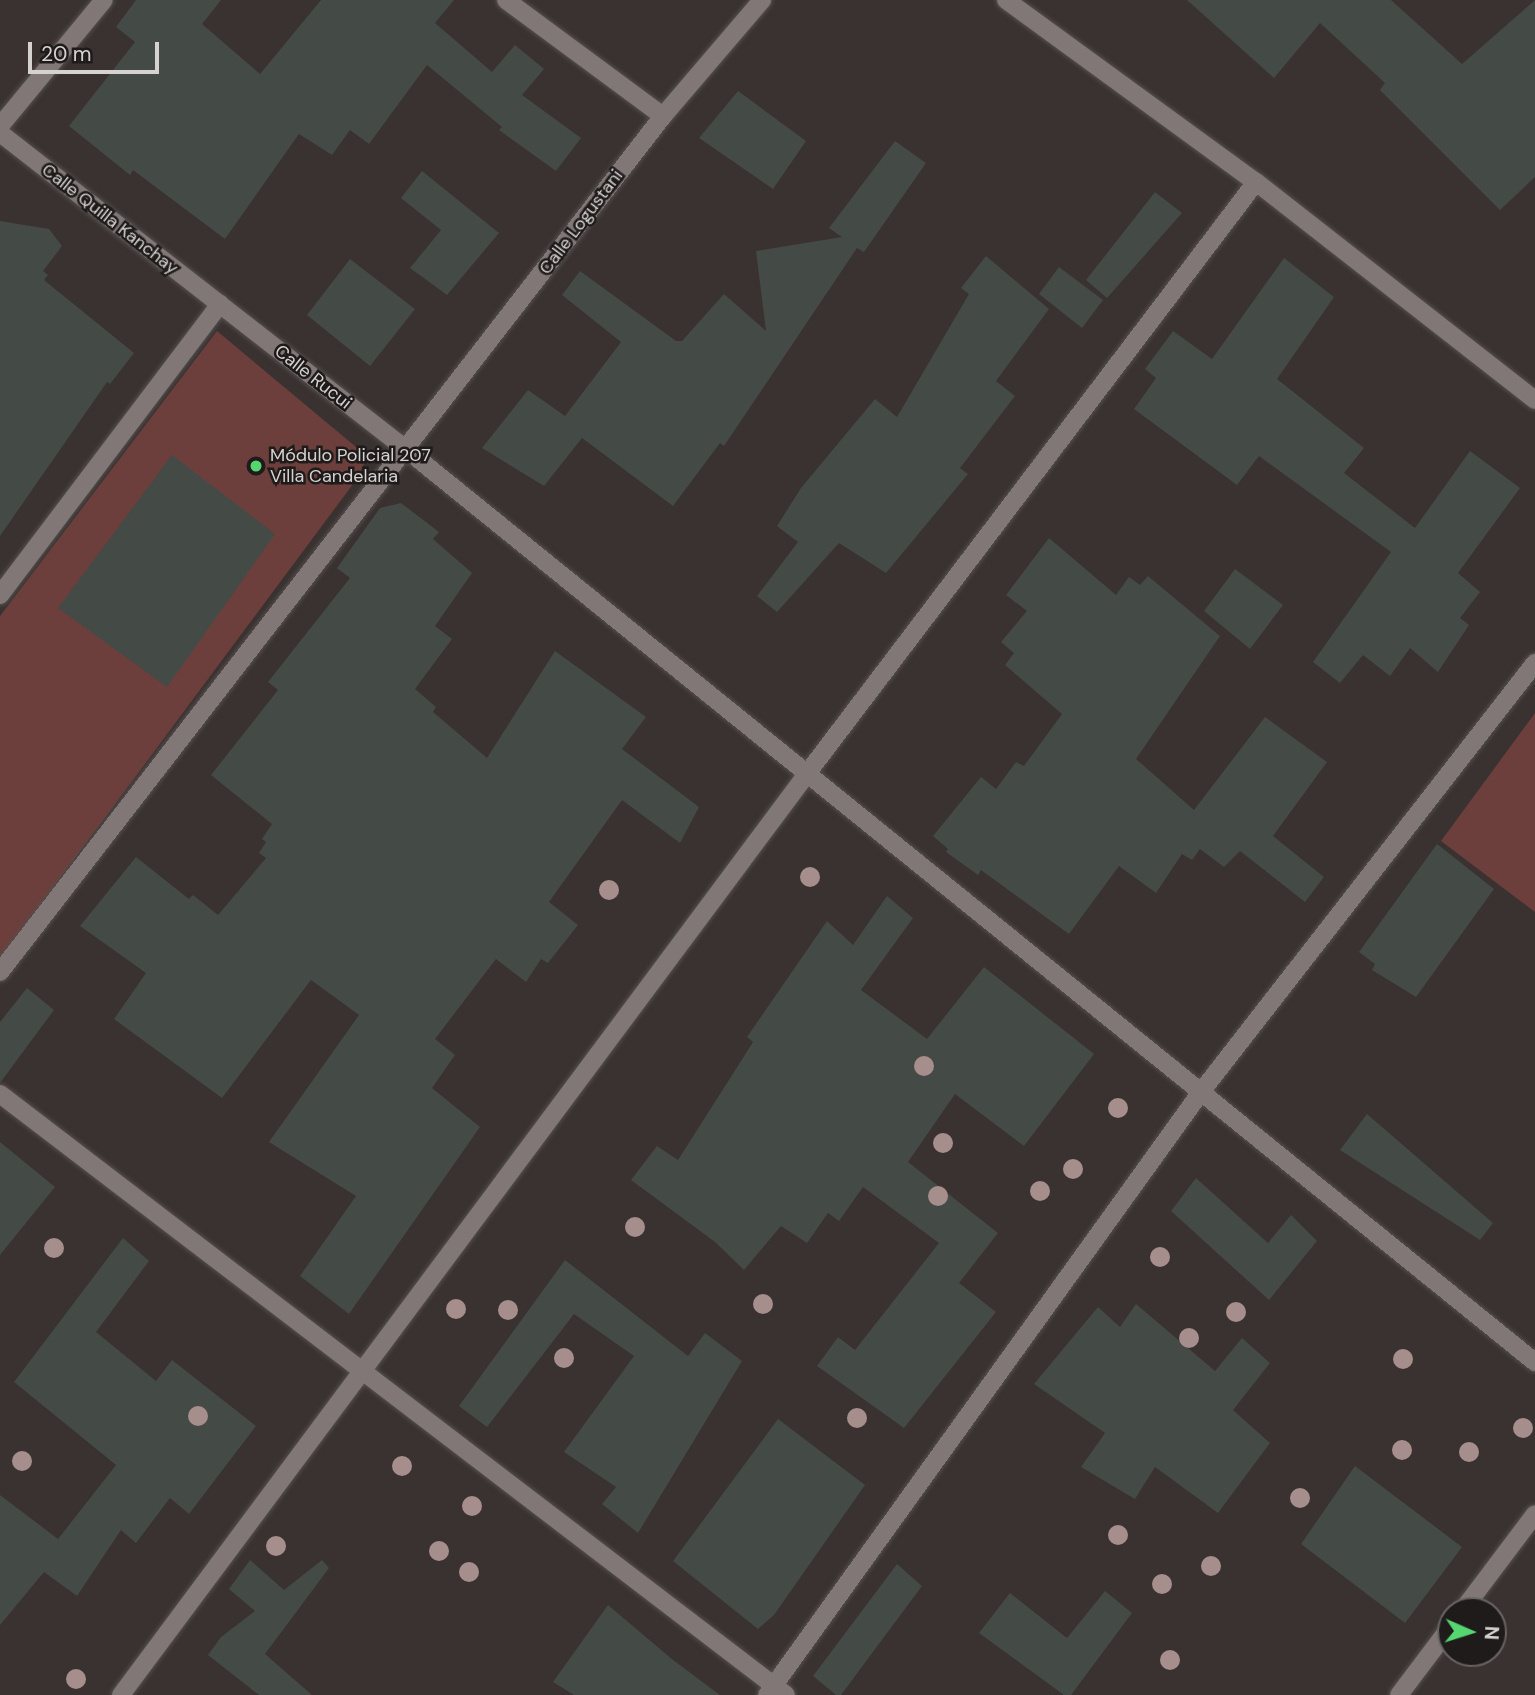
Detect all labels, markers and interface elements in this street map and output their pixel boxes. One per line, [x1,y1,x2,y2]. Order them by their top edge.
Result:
scale bar [32,28,163,72]
text: 20 m [41,40,92,68]
street label: Calle Quilla Kanchay [37,159,183,279]
street label: Calle Logustani [535,165,627,279]
street label: Calle Rucui [270,340,356,414]
place label: Módulo Policial 207 Villa Candelaria [270,445,431,488]
marker: Módulo Policial 207 Villa Candelaria [248,458,264,474]
north arrow [1437,1597,1507,1667]
text: N [1479,1625,1504,1641]

